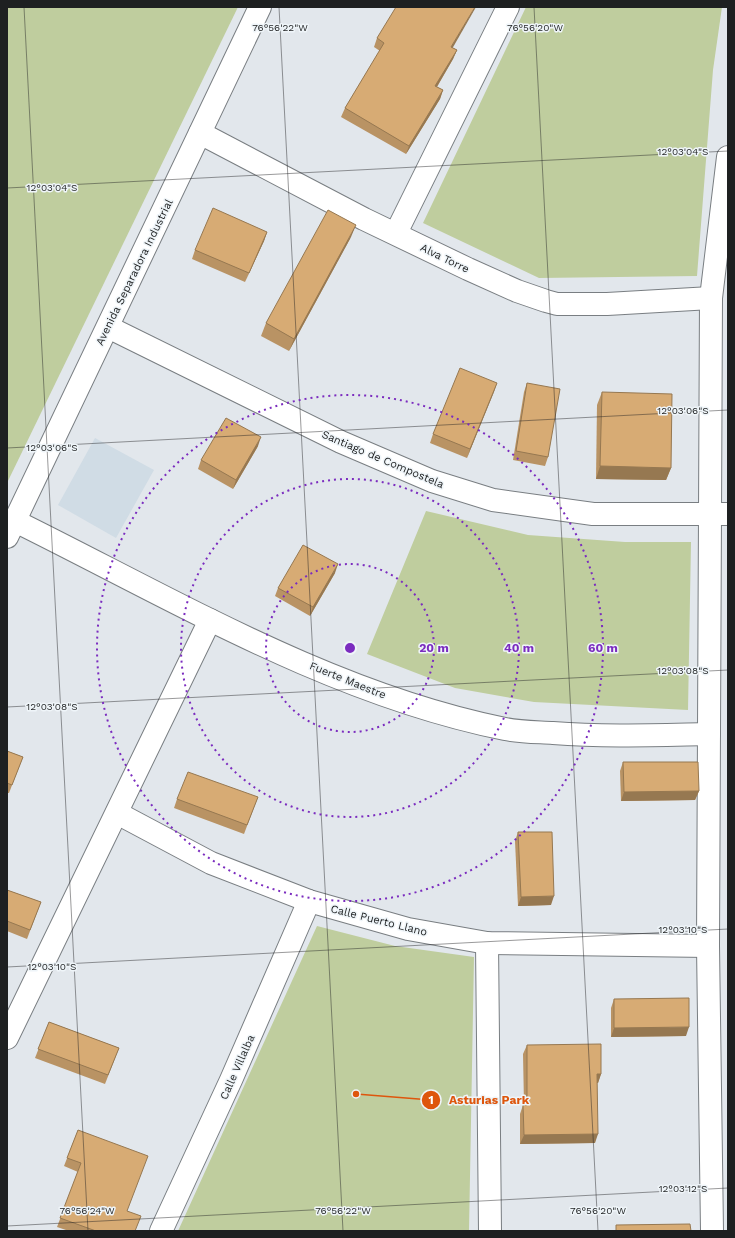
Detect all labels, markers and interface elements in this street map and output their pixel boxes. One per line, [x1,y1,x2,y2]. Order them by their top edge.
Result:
text: 76°56'22"W [252,22,308,33]
text: 76°56'20"W [507,22,563,33]
text: 12°03'04"S [658,146,708,157]
text: 12°03'04"S [27,182,77,193]
street label: Avenida Separadora Industrial [93,196,176,347]
street label: Alva Torre [418,241,471,276]
text: 12°03'06"S [657,405,709,416]
street label: Santiago de Compostela [320,428,446,491]
text: 12°03'06"S [26,442,78,453]
centre of rings [343,641,357,655]
text: 20 m [419,641,449,655]
text: 40 m [504,641,534,655]
text: 60 m [588,641,618,655]
street label: Fuerte Maestre [308,659,388,702]
text: 12°03'08"S [657,665,709,676]
text: 12°03'08"S [26,701,78,712]
street label: Calle Puerto Llano [329,902,429,939]
text: 12°03'10"S [658,924,708,935]
text: 12°03'10"S [27,961,77,972]
street label: Calle Villalba [217,1033,258,1102]
callout: Asturias Park [421,1088,537,1112]
text: 1 [428,1093,434,1107]
text: Asturias Park [449,1093,530,1107]
text: 12°03'12"S [659,1183,707,1194]
text: 76°56'24"W [59,1205,115,1216]
text: 76°56'22"W [315,1205,371,1216]
text: 76°56'20"W [570,1205,626,1216]

